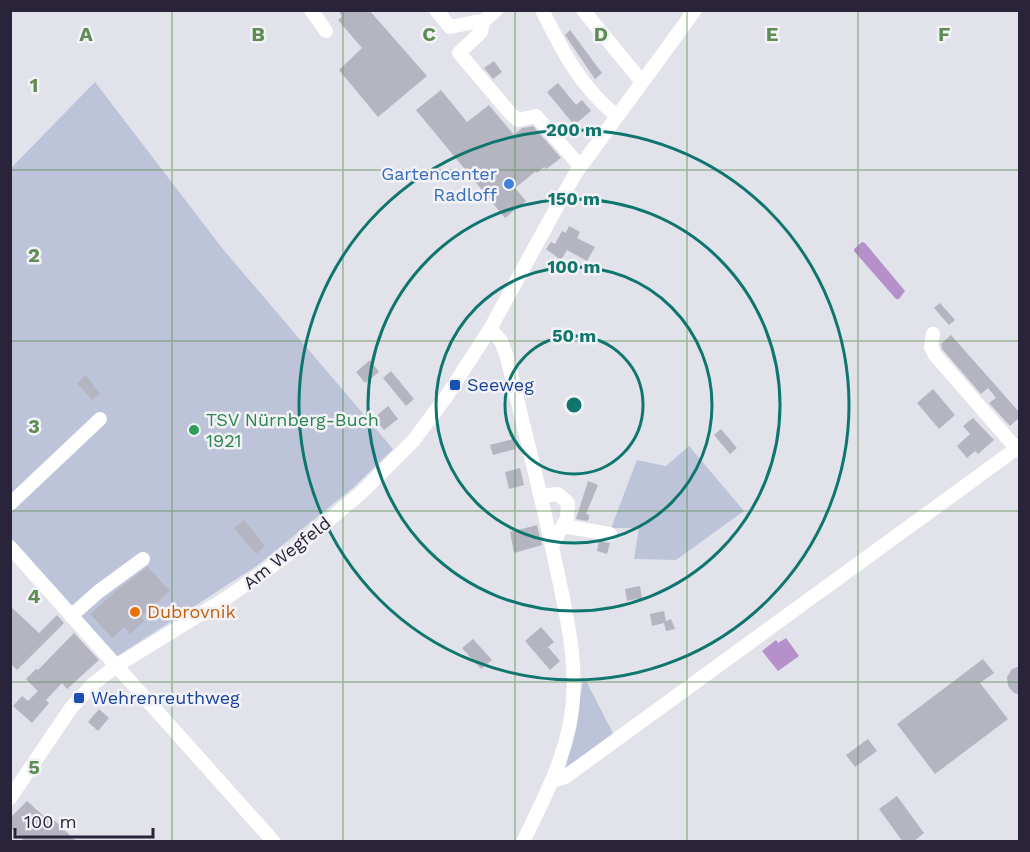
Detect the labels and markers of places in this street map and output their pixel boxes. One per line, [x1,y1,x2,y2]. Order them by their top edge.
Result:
place label: Gartencenter Radloff [381,163,497,205]
marker: Gartencenter Radloff [502,177,516,191]
place label: Seeweg [467,374,534,395]
marker: Seeweg [448,378,462,392]
centre of rings [564,395,584,415]
place label: TSV Nürnberg-Buch 1921 [206,409,379,451]
marker: TSV Nürnberg-Buch 1921 [187,423,201,437]
place label: Dubrovnik [147,601,236,622]
marker: Dubrovnik [128,605,142,619]
place label: Wehrenreuthweg [91,687,240,708]
marker: Wehrenreuthweg [72,691,86,705]

